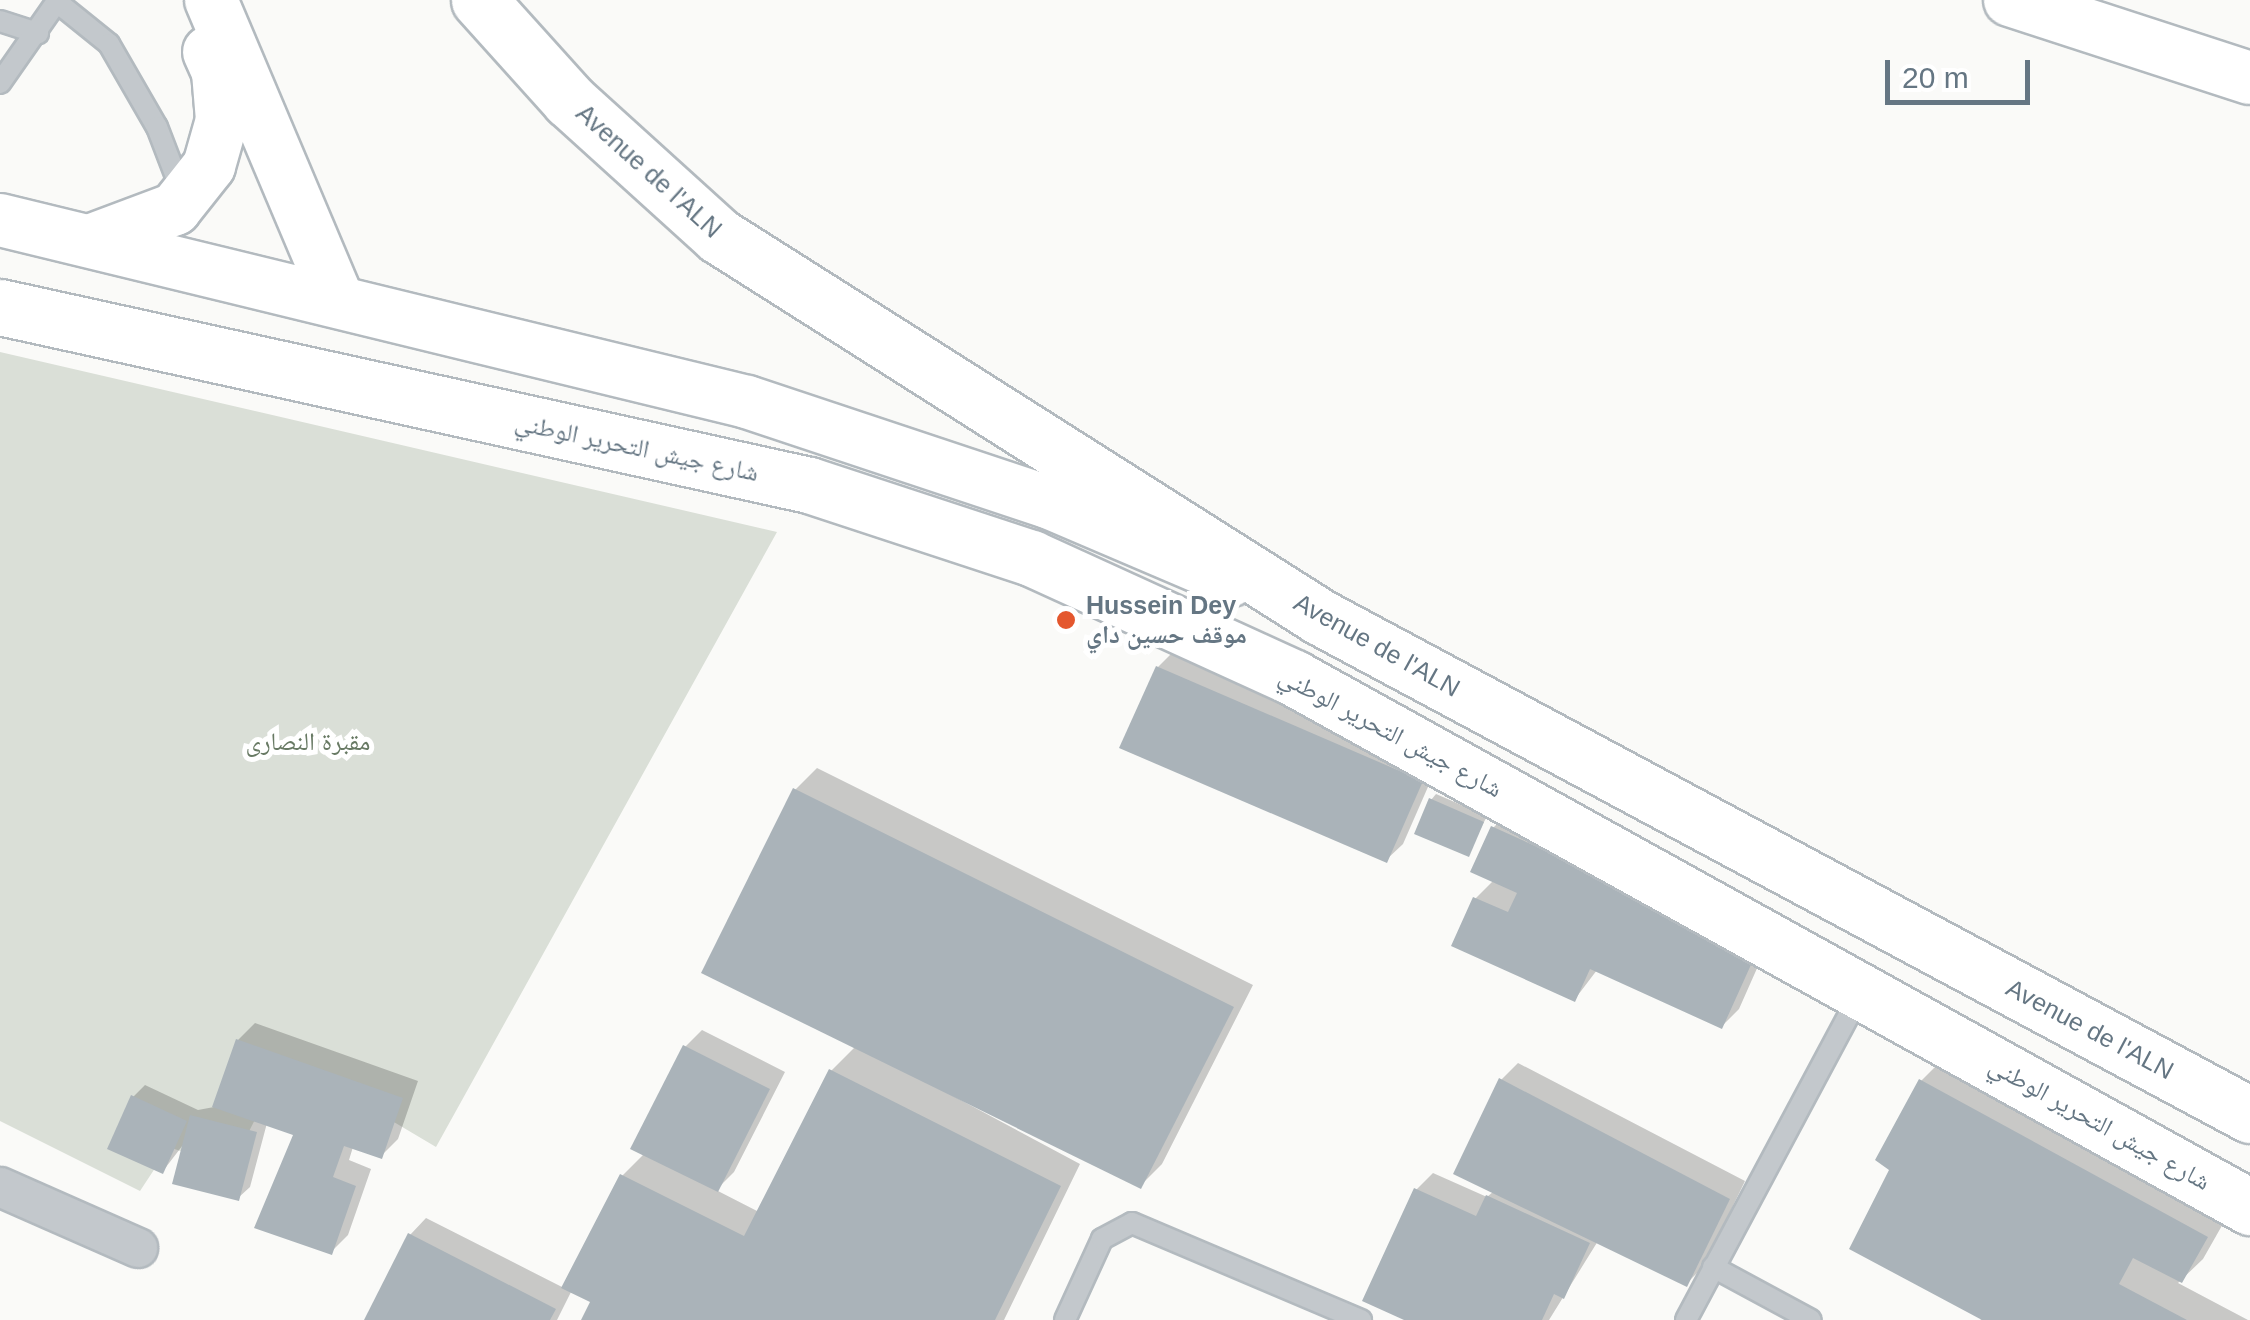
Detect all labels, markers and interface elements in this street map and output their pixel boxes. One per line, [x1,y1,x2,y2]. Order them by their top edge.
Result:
scale bar [1890,40,2035,102]
text: 20 m [1902,61,1969,94]
street label: Avenue de l'ALN [570,98,728,244]
street label: شارع جيش التحرير الوطني [512,407,762,487]
street label: Avenue de l'ALN [1289,587,1465,703]
place label: Hussein Dey موقف حسين داي [1086,591,1247,650]
marker: Hussein Dey موقف حسين داي [1055,609,1077,631]
street label: شارع جيش التحرير الوطني [1274,660,1508,804]
park label: مقبرة النصارى [245,726,371,756]
street label: Avenue de l'ALN [2001,972,2179,1086]
street label: شارع جيش التحرير الوطني [1984,1050,2216,1196]

